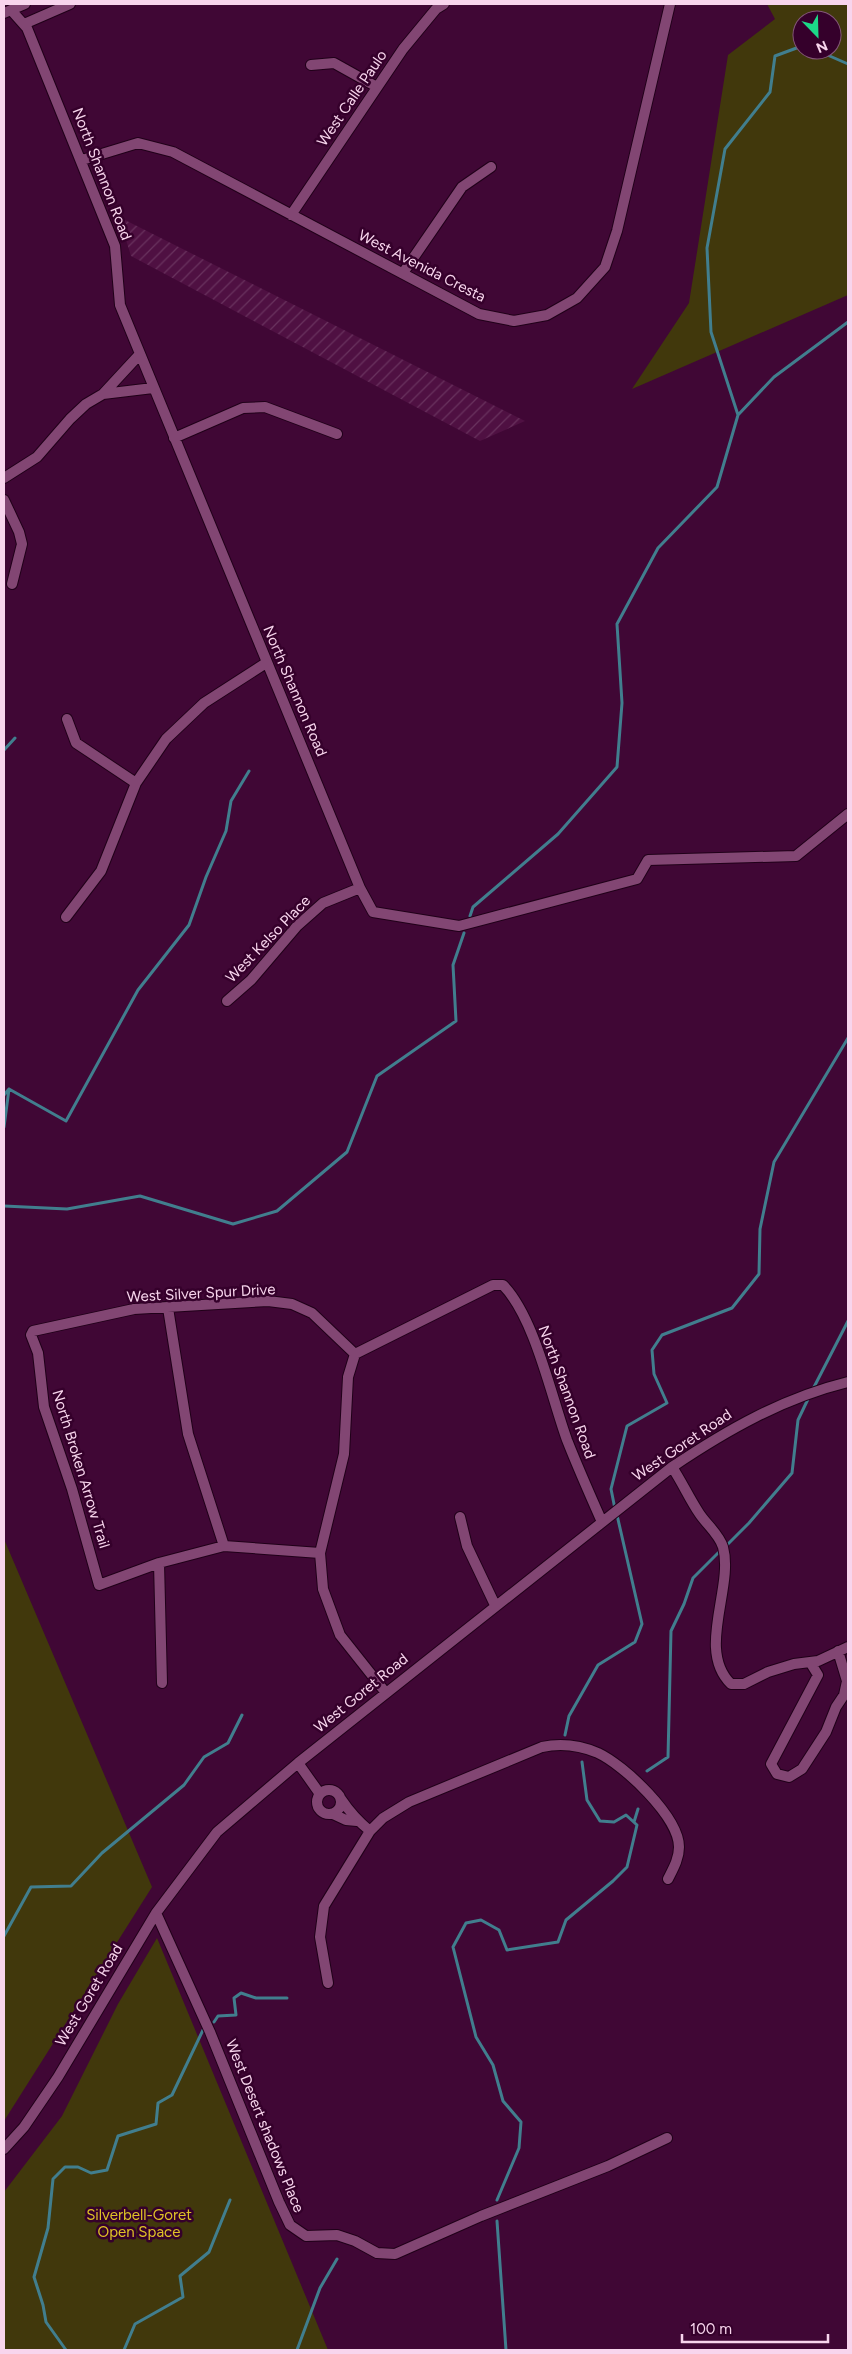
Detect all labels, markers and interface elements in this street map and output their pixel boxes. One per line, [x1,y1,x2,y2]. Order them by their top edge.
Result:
north arrow [792,10,842,60]
text: N [814,37,830,56]
street label: West Calle Paulo [313,46,391,149]
street label: North Shannon Road [68,105,136,243]
street label: West Avenida Cresta [355,226,489,306]
street label: North Shannon Road [259,623,331,759]
street label: West Kelso Place [222,892,314,986]
street label: West Silver Spur Drive [126,1280,276,1306]
street label: North Shannon Road [535,1323,599,1461]
street label: North Broken Arrow Trail [48,1388,114,1550]
street label: West Goret Road [629,1405,735,1485]
street label: West Goret Road [310,1650,412,1736]
street label: West Goret Road [52,1941,126,2049]
street label: West Desert shadows Place [222,2037,308,2215]
park label: Silverbell-Goret Open Space [86,2206,192,2241]
scale bar [682,2312,828,2344]
text: 100 m [690,2320,732,2338]

